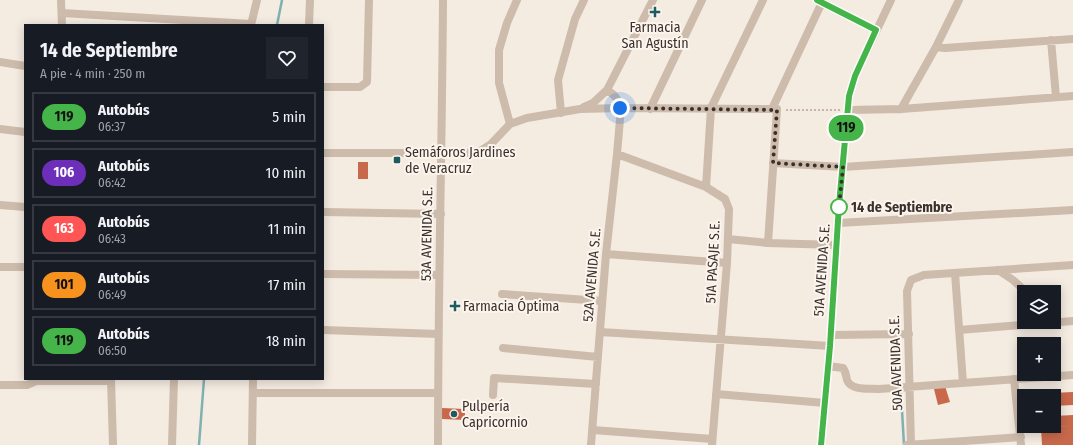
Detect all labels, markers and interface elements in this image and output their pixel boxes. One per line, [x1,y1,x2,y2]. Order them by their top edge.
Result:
marker: Farmacia San Agustín [650,7,660,17]
place label: Farmacia San Agustín [621,19,689,52]
button: heart [266,37,308,79]
text: 14 de Septiembre [40,39,178,62]
text: A pie · 4 min · 250 m [40,66,145,81]
your location [610,98,630,118]
text: Autobús [98,101,149,119]
text: 119 [55,108,73,125]
text: 5 min [272,108,306,126]
line badge: 119 [823,115,869,141]
text: 06:37 [98,119,125,134]
text: 119 [837,119,855,136]
place label: Semáforos Jardines de Veracruz [405,144,516,177]
marker: Semáforos Jardines de Veracruz [392,155,402,165]
text: Autobús [98,157,149,175]
text: 106 [54,164,74,181]
text: 10 min [266,164,306,182]
text: 06:42 [98,175,126,190]
street label: 53A AVENIDA S.E. [418,187,436,281]
marker: 14 de Septiembre [830,198,848,216]
place label: 14 de Septiembre [851,199,952,216]
text: Autobús [98,213,149,231]
text: 163 [54,220,74,237]
text: 11 min [268,220,306,238]
street label: 51A PASAJE S.E. [702,220,724,304]
street label: 51A AVENIDA S.E. [810,223,834,317]
street label: 52A AVENIDA S.E. [579,227,605,323]
text: 06:43 [98,231,126,246]
text: Autobús [98,269,149,287]
text: 101 [54,276,74,293]
text: 17 min [267,276,306,294]
map controls [1017,285,1061,433]
button: layers [1017,285,1061,329]
text: 06:49 [98,287,126,302]
place label: Farmacia Óptima [463,297,559,315]
marker: Farmacia Óptima [450,301,460,311]
street label: 50A AVENIDA S.E. [886,315,906,411]
text: Autobús [98,325,149,343]
text: 119 [55,332,73,349]
text: 18 min [266,332,306,350]
button: + [1017,337,1061,381]
text: 06:50 [98,343,127,358]
button: − [1017,389,1061,433]
place label: Pulpería Capricornio [462,398,528,431]
marker: Pulpería Capricornio [449,409,459,419]

